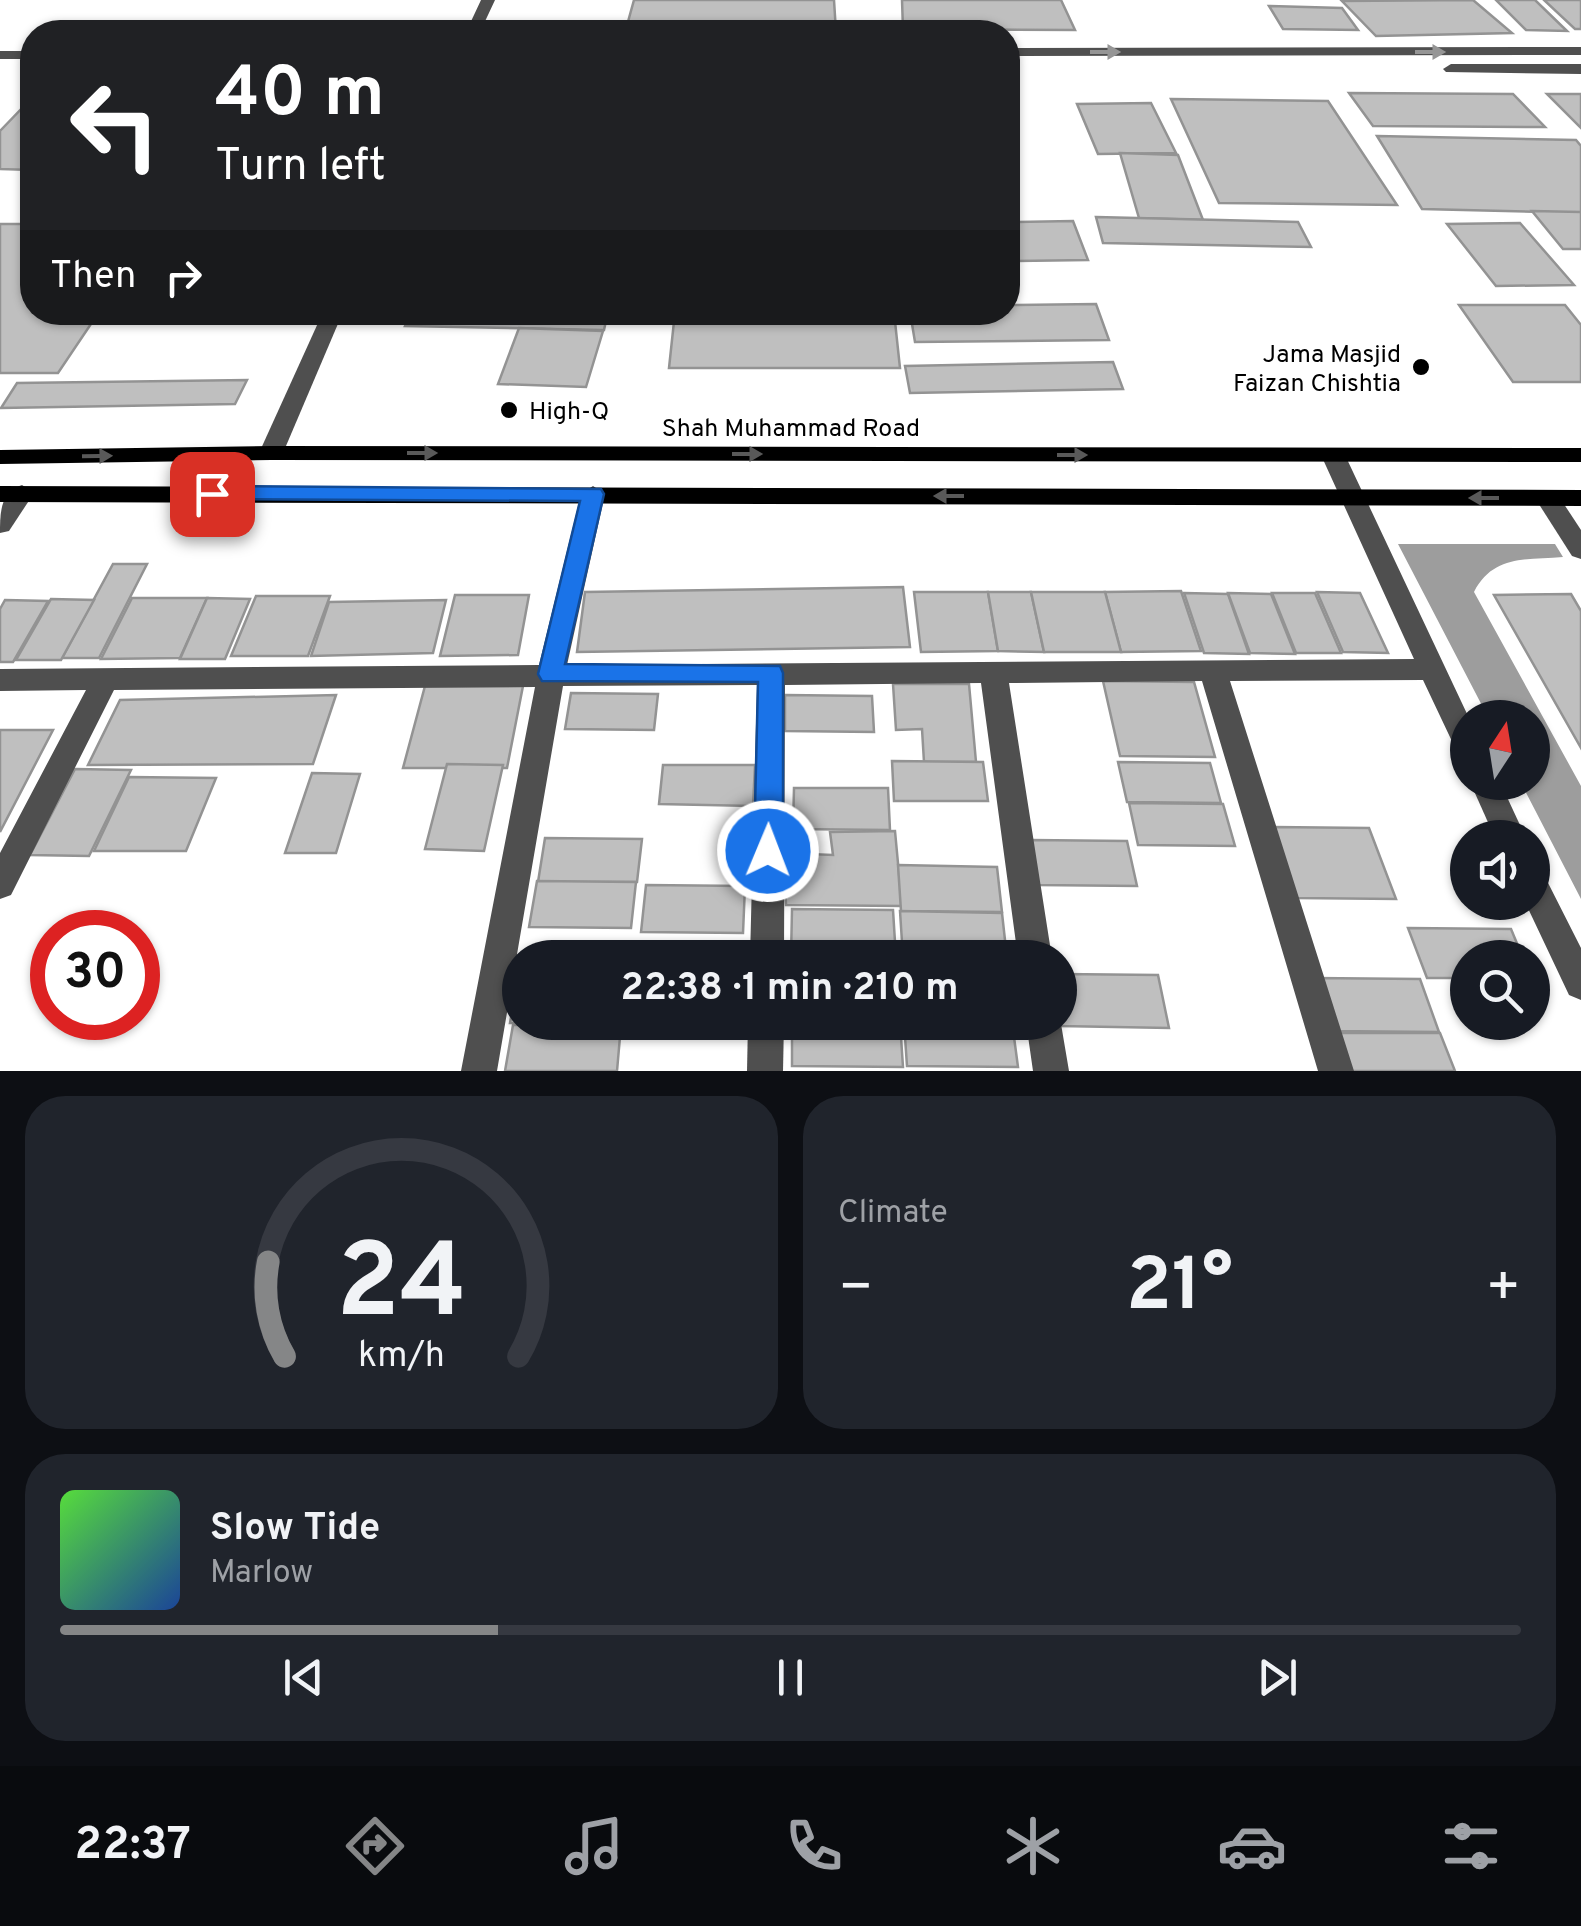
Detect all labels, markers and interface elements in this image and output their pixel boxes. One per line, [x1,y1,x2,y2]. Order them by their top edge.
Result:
one-way arrow [1089,44,1121,60]
one-way arrow [1414,44,1446,60]
text: 40 m [215,52,385,141]
icon: left [50,60,180,190]
text: Turn left [215,139,386,196]
icon: right [156,250,211,305]
text: Then [50,253,136,302]
place label: Jama Masjid Faizan Chishtia [1233,340,1401,401]
marker: Jama Masjid Faizan Chishtia [1410,356,1432,378]
place label: High-Q [529,397,609,429]
marker: High-Q [498,399,520,421]
street label: Shah Muhammad Road [662,414,920,446]
one-way arrow [407,445,439,461]
one-way arrow [732,446,764,462]
one-way arrow [1057,447,1089,463]
one-way arrow [82,448,114,464]
pin [170,452,255,537]
icon: arrive [185,467,240,522]
one-way arrow [932,488,964,504]
one-way arrow [1467,490,1499,506]
north arrow [1450,700,1550,800]
map controls [1450,700,1550,1040]
position arrow [716,799,820,903]
button: sound [1450,820,1550,920]
speed limit sign: 30 [30,910,160,1040]
button: search [1450,940,1550,1040]
text: 22:38 · 1 min · 210 m [621,965,958,1014]
text: Climate [838,1194,948,1234]
text: 24 [336,1222,467,1354]
text: 21° [1126,1242,1233,1337]
text: − [838,1255,873,1325]
text: + [1486,1255,1521,1325]
text: km/h [358,1334,445,1380]
text: Slow Tide [210,1505,380,1554]
text: Marlow [210,1554,313,1594]
icon: previous [276,1650,331,1705]
icon: pause [763,1650,818,1705]
icon: next [1250,1650,1305,1705]
icon: directions [340,1811,410,1881]
icon: music [559,1811,629,1881]
icon: phone [779,1811,849,1881]
icon: climate [998,1811,1068,1881]
icon: car [1217,1811,1287,1881]
icon: filters [1436,1811,1506,1881]
text: 22:37 [75,1818,191,1875]

